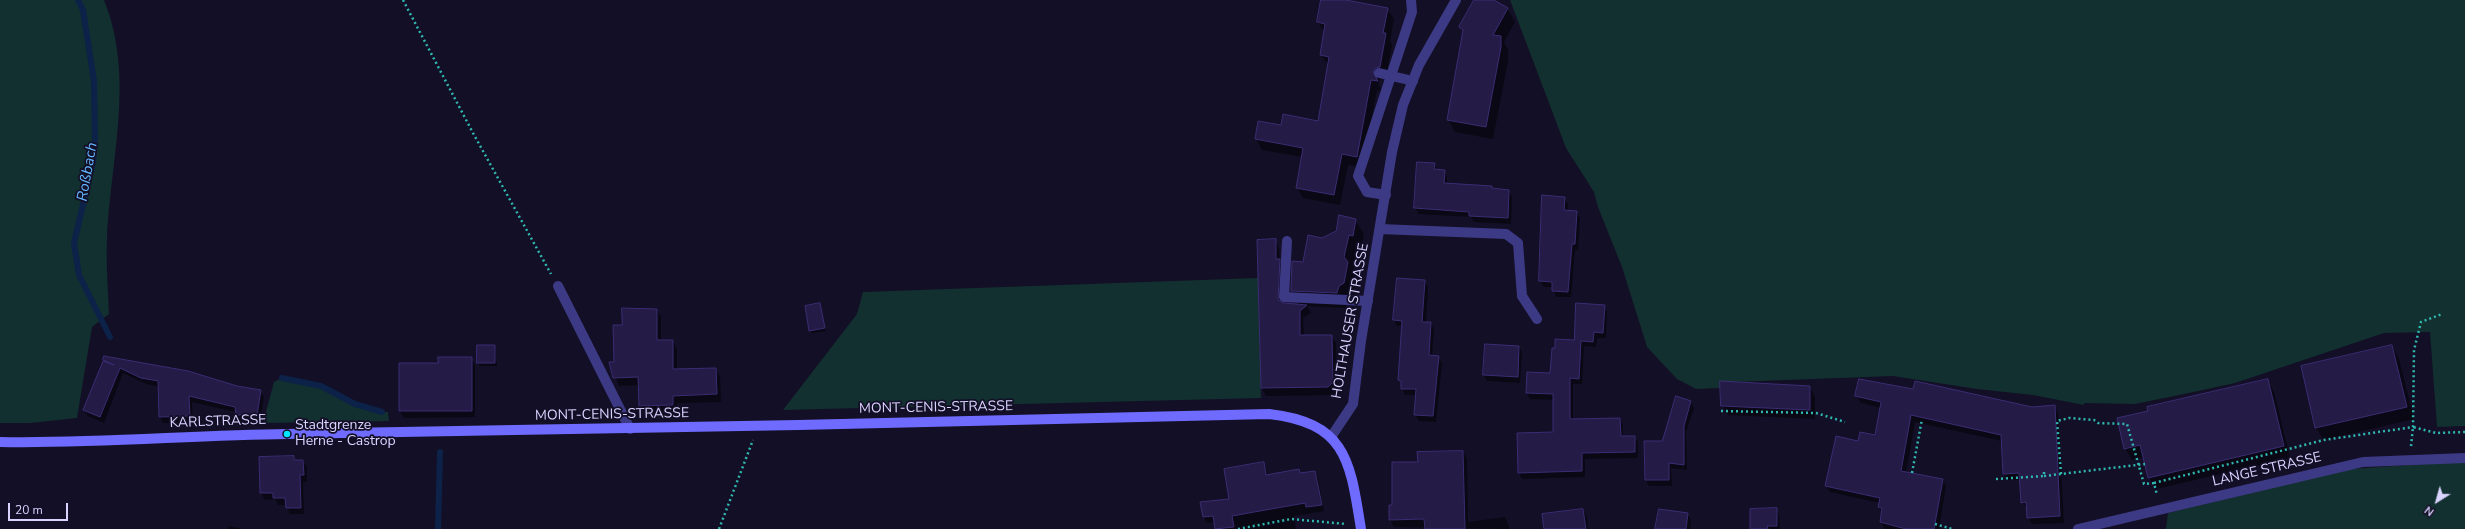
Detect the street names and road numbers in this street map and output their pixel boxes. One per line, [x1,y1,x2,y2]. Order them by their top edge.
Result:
street label: HOLTHAUSER STRASSE [1329,242,1373,400]
street label: MONT-CENIS-STRASSE [859,398,1013,418]
street label: MONT-CENIS-STRASSE [535,405,689,425]
street label: KARLSTRASSE [169,412,267,432]
street label: LANGE STRASSE [2211,449,2323,491]

